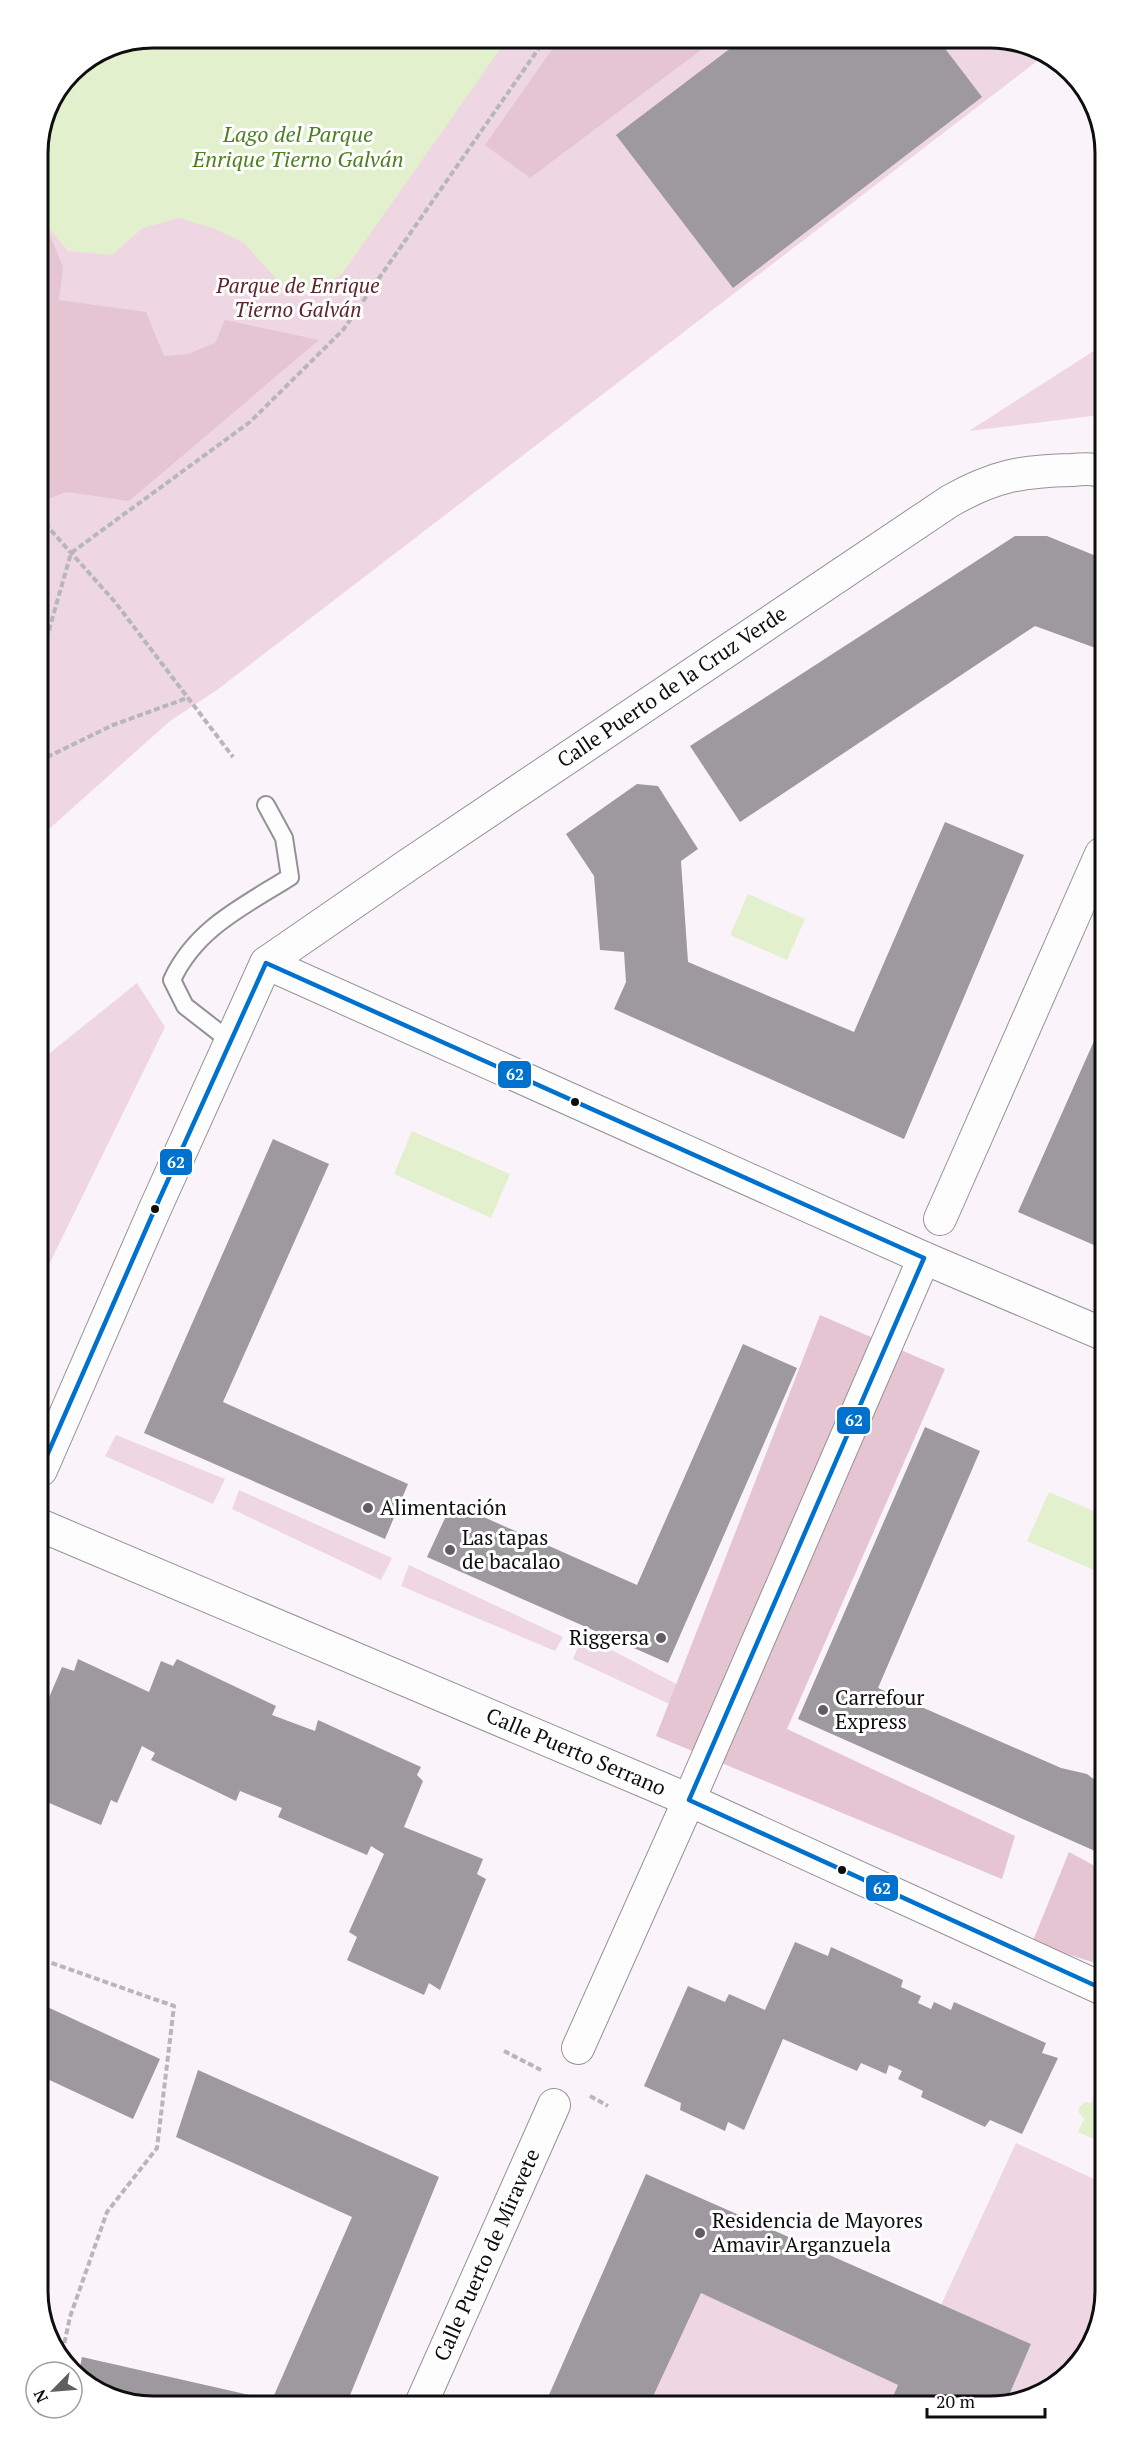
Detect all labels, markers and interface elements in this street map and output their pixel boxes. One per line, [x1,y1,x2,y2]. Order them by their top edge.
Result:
water label: Lago del Parque Enrique Tierno Galván [191,119,404,173]
park label: Parque de Enrique Tierno Galván [215,271,380,323]
street label: Calle Puerto de la Cruz Verde [551,599,792,774]
line badge: 62 [497,1060,532,1089]
text: 62 [506,1063,524,1085]
unlabelled marker [569,1096,581,1108]
line badge: 62 [159,1148,193,1176]
text: 62 [167,1151,185,1173]
unlabelled marker [149,1203,161,1215]
line badge: 62 [836,1406,871,1435]
text: 62 [845,1409,863,1431]
place label: Alimentación [380,1493,507,1521]
marker: Alimentación [361,1501,375,1515]
place label: Las tapas de bacalao [462,1523,560,1575]
marker: Las tapas de bacalao [443,1543,457,1557]
place label: Riggersa [569,1623,649,1651]
marker: Riggersa [654,1631,668,1645]
place label: Carrefour Express [835,1683,924,1735]
street label: Calle Puerto Serrano [482,1701,671,1802]
marker: Carrefour Express [816,1703,830,1717]
unlabelled marker [836,1864,848,1876]
line badge: 62 [865,1874,899,1902]
text: 62 [873,1877,891,1899]
street label: Calle Puerto de Miravete [427,2144,546,2365]
place label: Residencia de Mayores Amavir Arganzuela [712,2206,923,2258]
marker: Residencia de Mayores Amavir Arganzuela [693,2226,707,2240]
north arrow [24,2360,84,2420]
scale bar [927,2381,1046,2419]
text: N [28,2386,53,2406]
text: 20 m [936,2389,976,2413]

